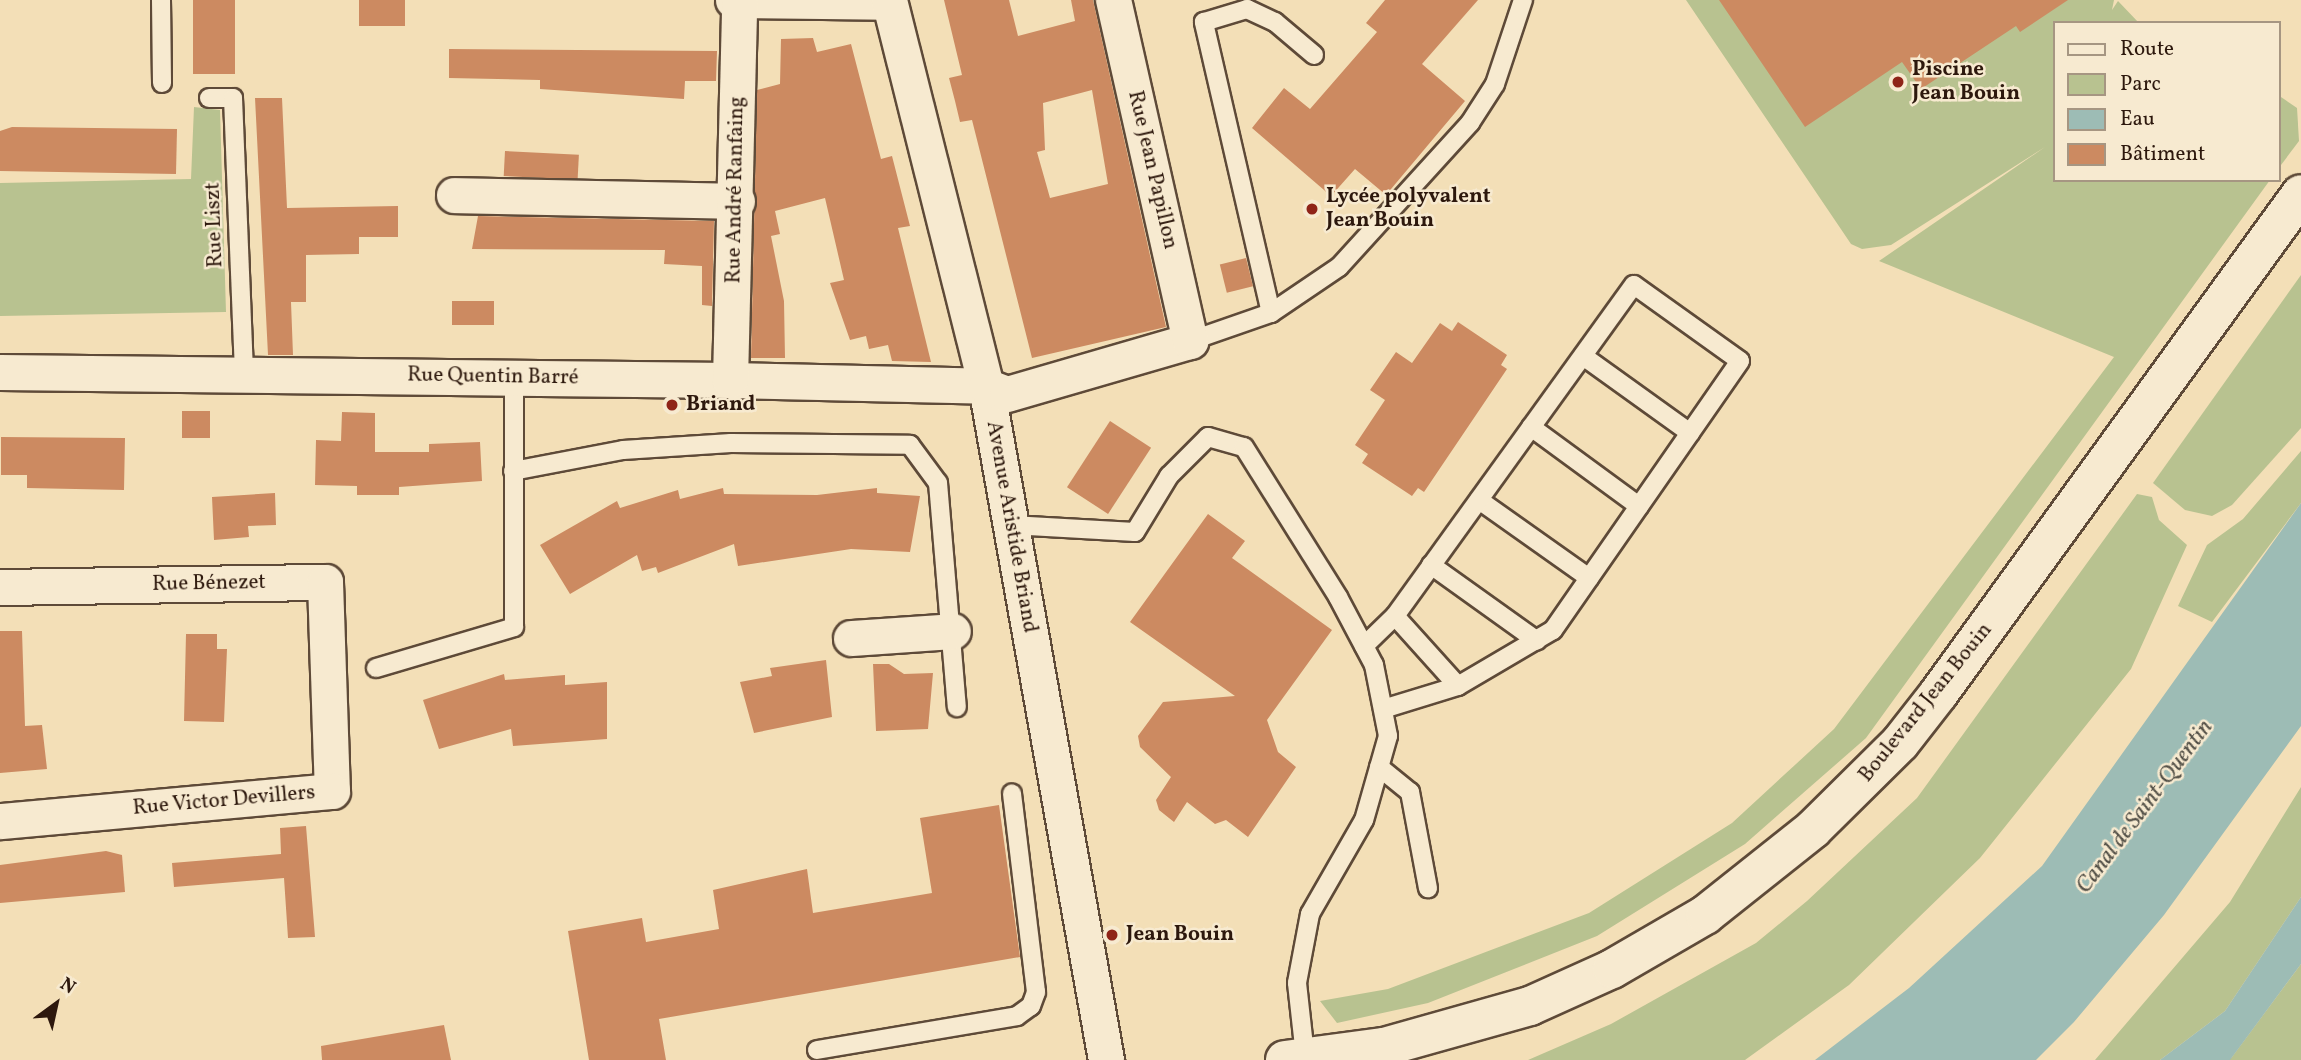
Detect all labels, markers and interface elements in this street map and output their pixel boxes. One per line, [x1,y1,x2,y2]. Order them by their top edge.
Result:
legend [2052,21,2280,182]
text: Route [2120,35,2174,64]
place label: Piscine Jean Bouin [1912,57,2020,107]
text: Parc [2120,70,2161,99]
marker: Piscine Jean Bouin [1890,74,1906,90]
street label: Rue Jean Papillon [1122,88,1182,252]
street label: Rue André Ranfaing [722,96,750,284]
text: Eau [2120,105,2155,134]
text: Bâtiment [2120,140,2205,169]
street label: Rue Liszt [201,182,229,268]
place label: Lycée polyvalent Jean Bouin [1326,184,1491,234]
marker: Lycée polyvalent Jean Bouin [1304,201,1320,217]
street label: Rue Quentin Barré [407,363,579,391]
place label: Briand [686,392,755,418]
marker: Briand [664,397,680,413]
street label: Avenue Aristide Briand [980,419,1042,635]
street label: Rue Bénezet [152,570,266,598]
street label: Boulevard Jean Bouin [1854,618,1998,788]
water label: Canal de Saint-Quentin [2071,715,2219,899]
street label: Rue Victor Devillers [131,780,317,822]
place label: Jean Bouin [1126,922,1234,948]
marker: Jean Bouin [1104,927,1120,943]
north arrow [21,969,91,1039]
text: N [55,972,80,1001]

